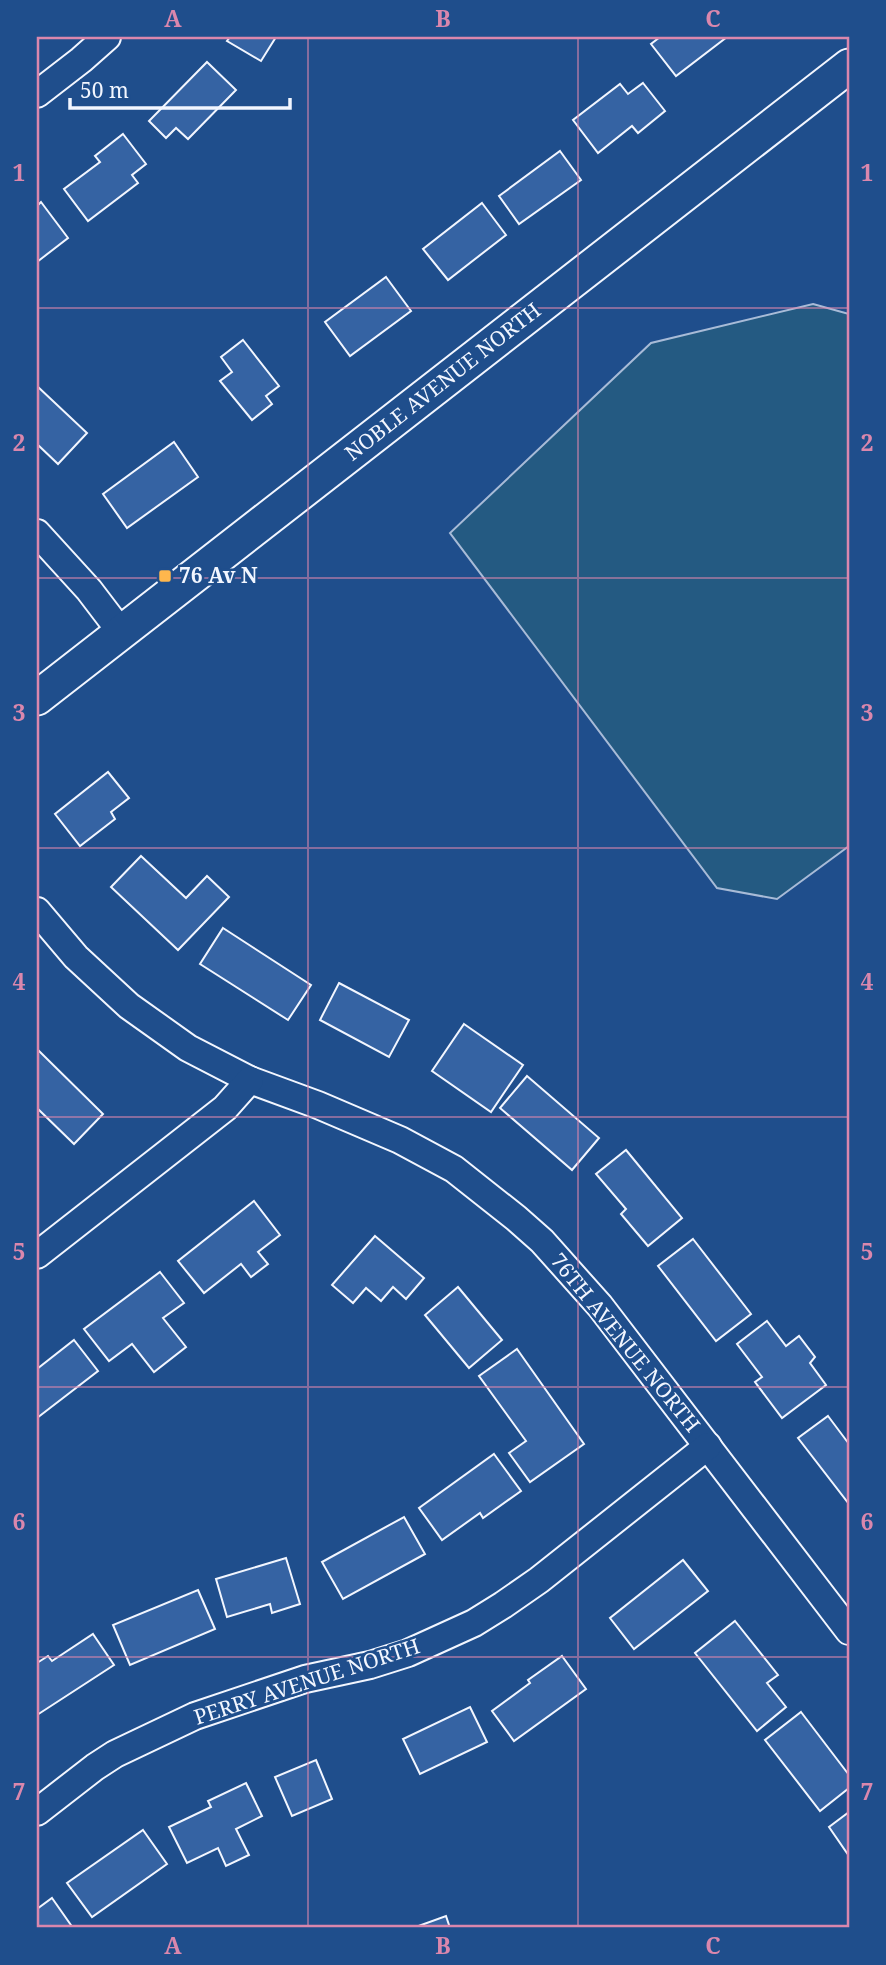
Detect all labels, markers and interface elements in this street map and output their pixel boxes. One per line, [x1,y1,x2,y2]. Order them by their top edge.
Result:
text: A [164,2,182,34]
text: B [435,2,451,34]
text: C [705,2,721,34]
scale bar [70,66,290,110]
text: 50 m [80,76,129,104]
text: 1 [13,156,26,188]
text: 1 [861,156,874,188]
street label: NOBLE AVENUE NORTH [339,296,546,467]
text: 2 [13,426,26,458]
text: 2 [861,426,874,458]
place label: 76 Av N [179,561,258,589]
marker: 76 Av N [157,568,173,584]
text: 3 [13,696,26,728]
text: 3 [861,696,874,728]
text: 4 [13,965,26,997]
text: 4 [861,965,874,997]
text: 5 [13,1235,26,1267]
text: 5 [861,1235,874,1267]
street label: 76TH AVENUE NORTH [545,1247,707,1438]
text: 6 [13,1505,26,1537]
text: 6 [861,1505,874,1537]
street label: PERRY AVENUE NORTH [190,1631,423,1731]
text: 7 [13,1775,26,1807]
text: 7 [861,1775,874,1807]
text: A [164,1929,182,1961]
text: B [435,1929,451,1961]
text: C [705,1929,721,1961]

